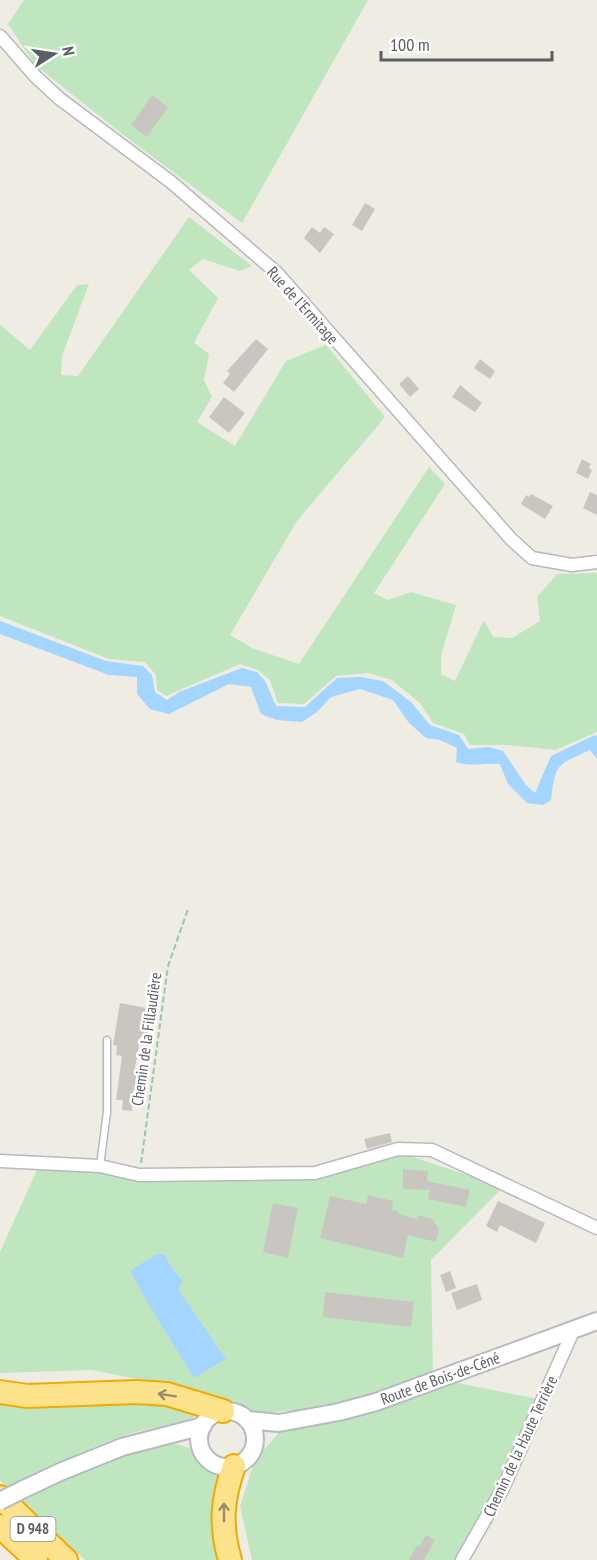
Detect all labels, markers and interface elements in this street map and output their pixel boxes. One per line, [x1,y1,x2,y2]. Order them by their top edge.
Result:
north arrow [24,24,84,84]
scale bar [381,24,552,62]
text: 100 m [390,33,430,56]
text: N [58,45,79,57]
street label: Rue de l'Ermitage [263,262,343,348]
street label: Chemin de la Fillaudière [127,971,165,1107]
street label: Route de Bois-de-Céné [378,1347,502,1409]
street label: Chemin de la Haute Terrière [479,1372,561,1520]
one-way arrow [158,1390,177,1401]
one-way arrow [218,1503,230,1523]
road number: D 948 [10,1517,56,1541]

